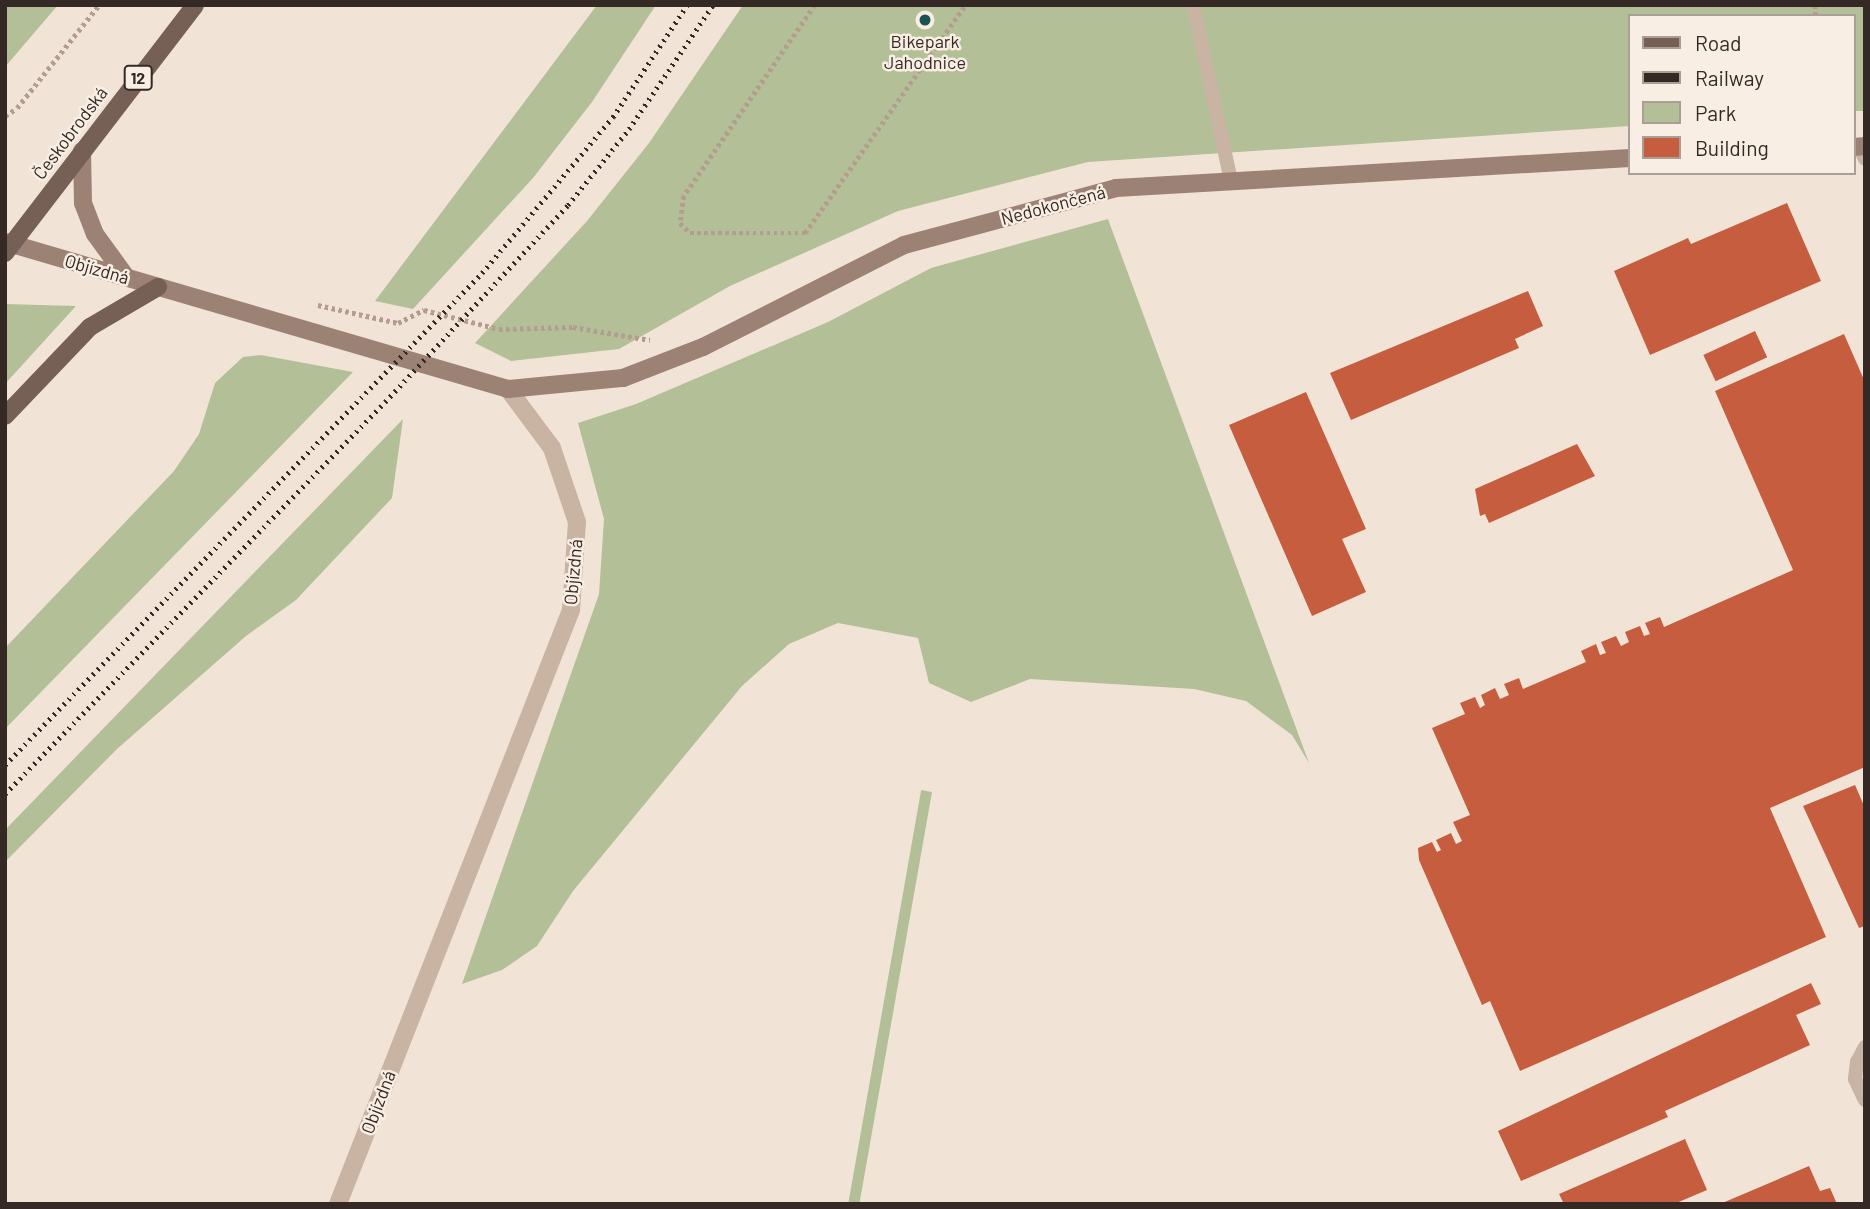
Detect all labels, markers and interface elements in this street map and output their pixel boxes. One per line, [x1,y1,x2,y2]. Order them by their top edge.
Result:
marker: Bikepark Jahodnice [917,12,933,28]
legend [1629,14,1856,175]
text: Road [1695,30,1741,55]
place label: Bikepark Jahodnice [884,31,966,74]
text: Railway [1695,65,1764,90]
road number: 12 [122,66,154,90]
street label: Českobrodská [28,83,112,183]
text: Park [1695,100,1736,125]
text: Building [1695,135,1769,160]
street label: Nedokončená [998,181,1108,229]
street label: Objízdná [62,250,132,288]
street label: Objízdná [559,538,587,606]
street label: Objízdná [356,1067,400,1137]

